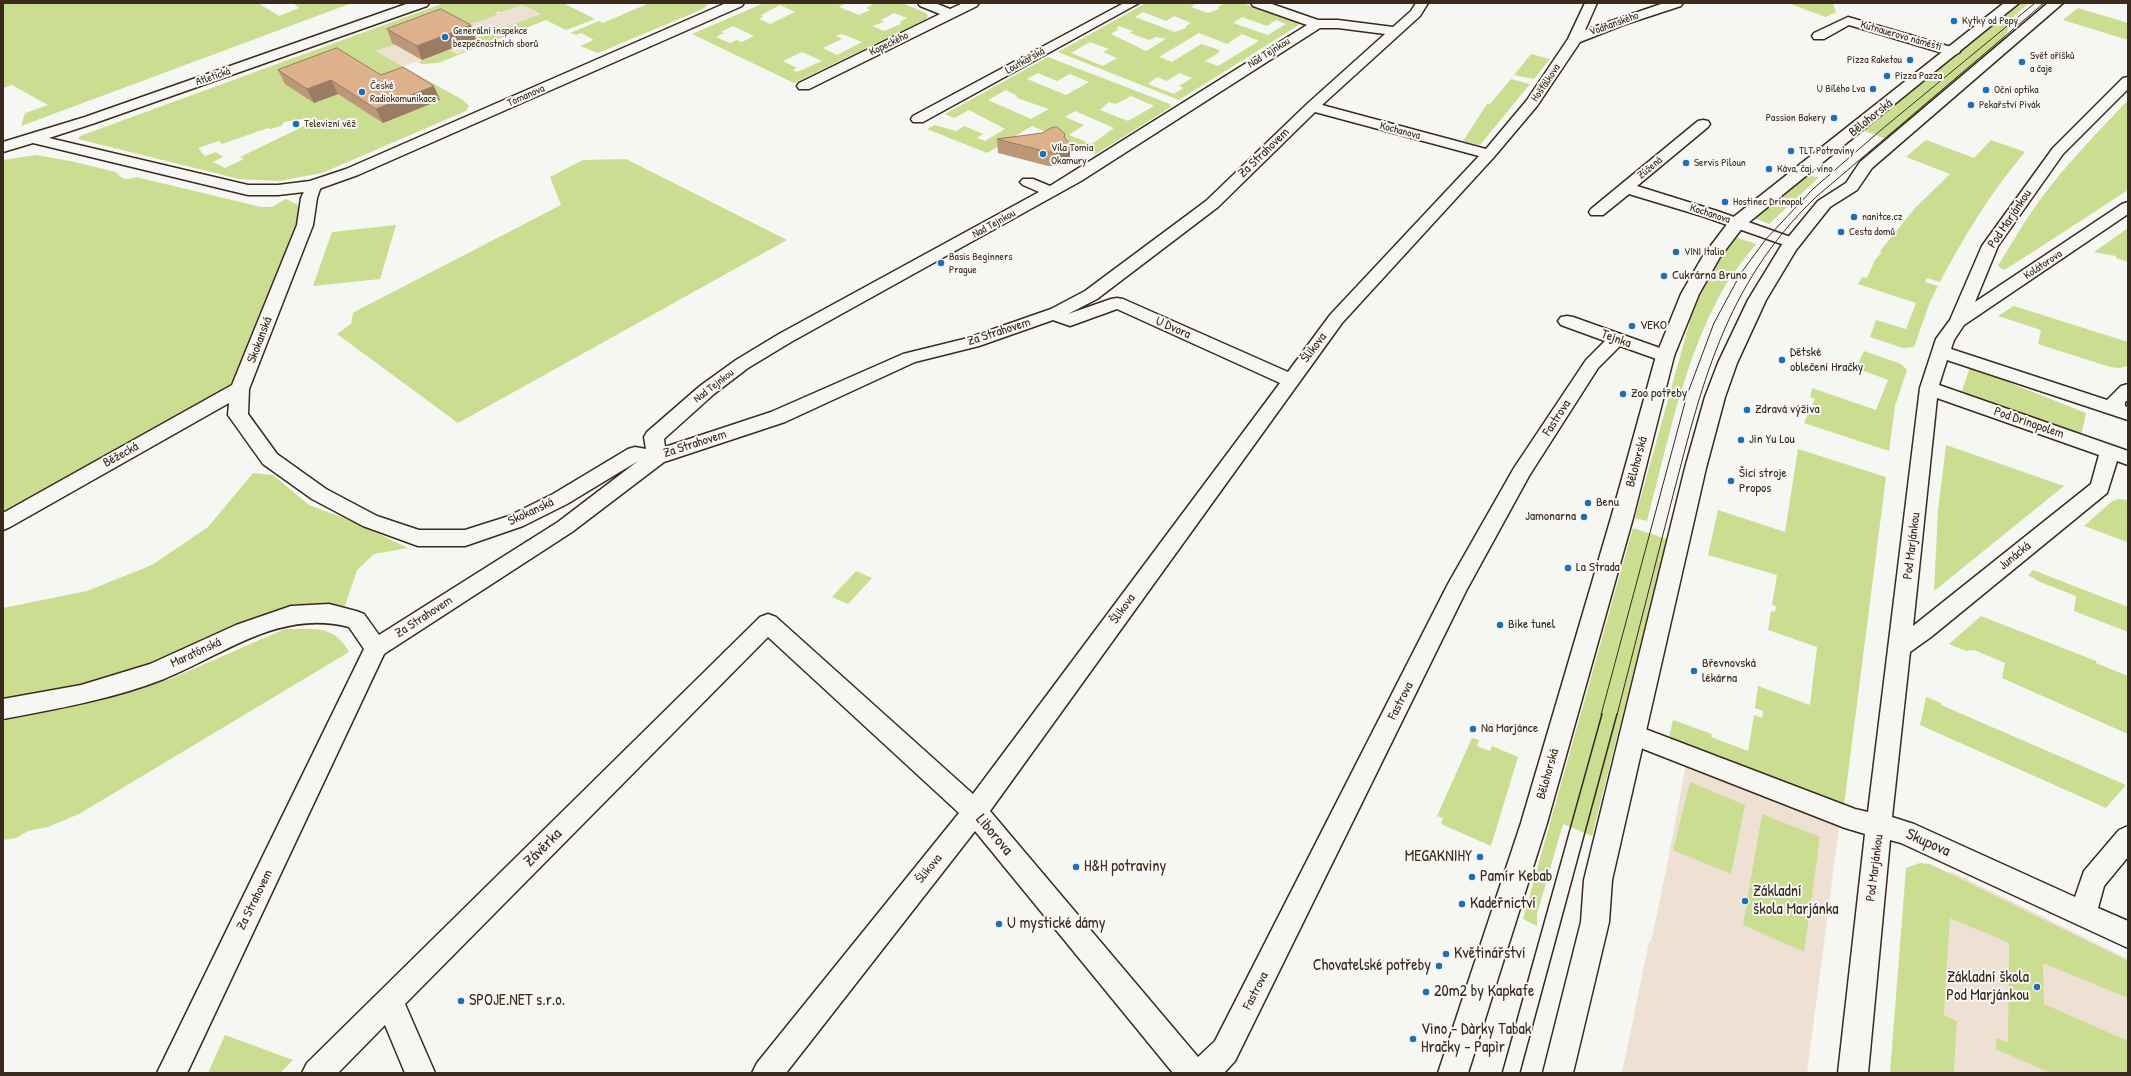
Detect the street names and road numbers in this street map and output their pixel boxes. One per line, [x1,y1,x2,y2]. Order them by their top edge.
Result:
street label: Vodňanského [1588,9,1640,39]
street label: Kutnauerovo náměstí [1859,18,1943,54]
street label: Kopeckého [867,29,911,59]
street label: Nad Tejnkou [1245,35,1293,71]
street label: Loutkářská [1003,45,1047,77]
street label: Hošťálkova [1529,62,1563,104]
street label: Atletická [194,65,232,89]
street label: Tomanova [505,82,547,110]
street label: Bělohorská [1846,96,1896,140]
street label: Kochanova [1378,119,1422,143]
street label: Za Strahovem [1235,125,1293,181]
street label: Zúžená [1635,154,1665,182]
street label: Pod Marjánkou [1985,187,2035,251]
street label: Kochanova [1688,201,1732,227]
street label: Nad Tejnkou [970,207,1018,241]
street label: Kolátorova [2021,247,2065,283]
street label: U Dvora [1153,313,1193,343]
street label: Skokanská [244,315,276,365]
street label: Za Strahovem [966,315,1032,349]
street label: Tejnka [1599,326,1633,352]
street label: Šlikova [1298,330,1330,366]
street label: Nad Tejnkou [691,366,737,406]
street label: Fastrova [1540,397,1574,439]
street label: Pod Drinopolem [1992,404,2066,442]
street label: Za Strahovem [662,427,728,461]
street label: Bělohorská [1623,435,1651,489]
street label: Běžecká [101,439,141,471]
street label: Skokanská [506,495,556,529]
street label: Pod Marjánkou [1900,512,1924,580]
street label: Junácká [1996,538,2034,574]
street label: Šlikova [1107,591,1139,627]
street label: Za Strahovem [392,593,456,641]
street label: Maratónská [168,635,224,671]
street label: Fastrova [1385,680,1417,722]
street label: Bělohorská [1533,747,1563,801]
street label: Liborova [971,810,1017,860]
street label: Závěrka [520,825,566,871]
street label: Skupova [1903,825,1953,861]
street label: Pod Marjánkou [1863,834,1887,902]
street label: Šlikova [912,851,946,887]
street label: Za Strahovem [234,867,276,933]
street label: Fastrova [1240,970,1272,1012]

